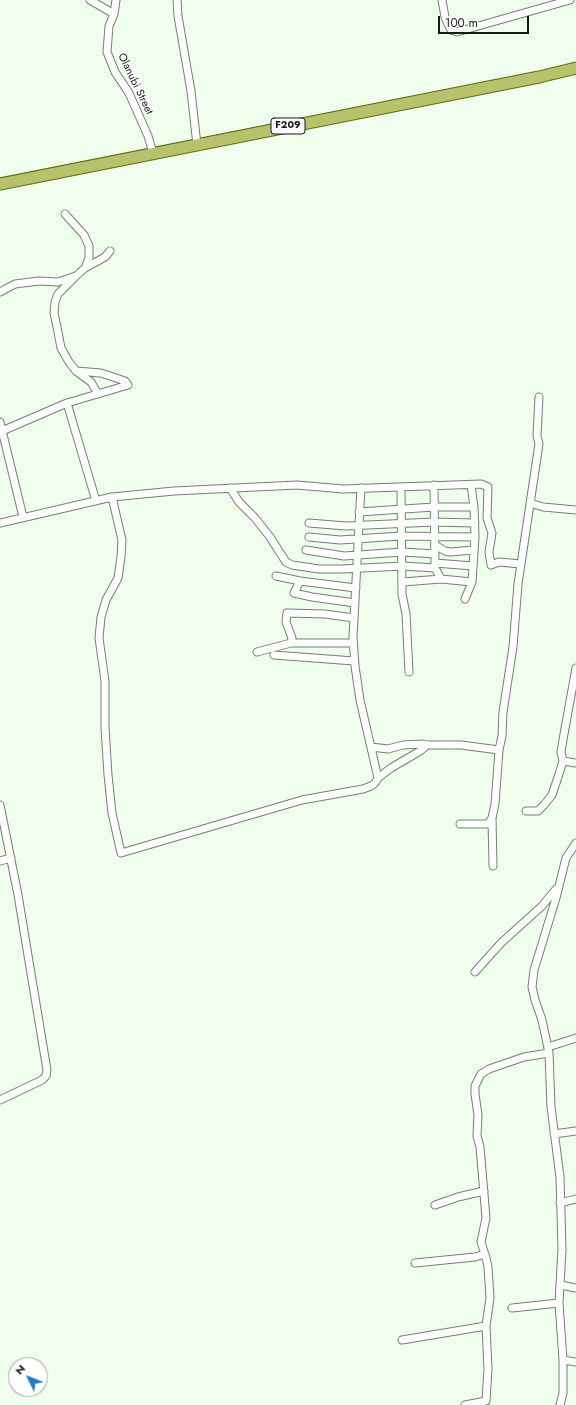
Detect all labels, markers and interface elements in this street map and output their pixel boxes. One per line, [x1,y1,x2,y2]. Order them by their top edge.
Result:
scale bar [440,8,531,34]
text: 100 m [445,14,478,32]
street label: Olanubi Street [114,51,156,117]
road number: F209 [271,118,305,134]
north arrow [8,1357,48,1397]
text: N [11,1361,29,1378]

